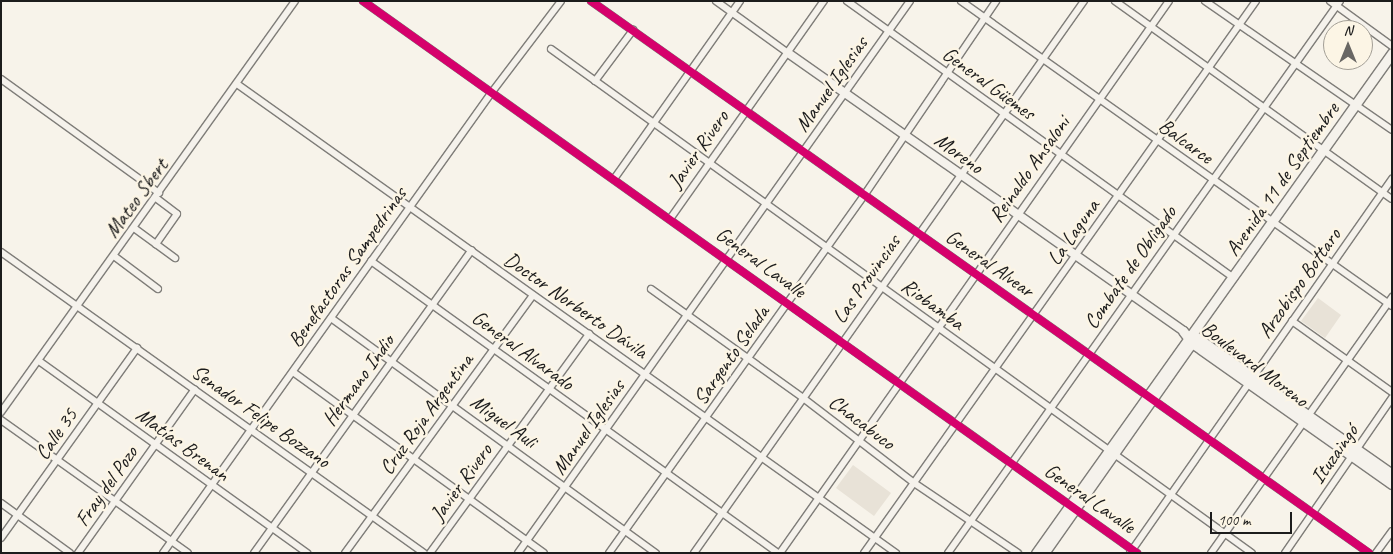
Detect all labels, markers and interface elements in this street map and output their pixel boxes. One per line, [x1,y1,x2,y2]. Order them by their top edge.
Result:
north arrow [1323,20,1373,70]
text: N [1344,22,1352,39]
street label: Manuel Iglesias [789,32,873,136]
street label: General Güemes [938,41,1040,125]
street label: Avenida 11 de Septiembre [1220,98,1344,260]
street label: Javier Rivero [662,105,734,193]
street label: Reinaldo Ansaloni [983,111,1075,227]
street label: Balcarce [1154,113,1218,169]
street label: Moreno [930,127,988,179]
street label: Mateo Sbert [99,154,173,242]
street label: Benefactoras Sampedrinas [282,182,412,352]
street label: La Laguna [1041,194,1105,270]
street label: Combate de Obligado [1078,201,1182,333]
street label: General Lavalle [711,221,811,303]
street label: General Alvear [941,223,1039,303]
street label: Arzobispo Bottaro [1252,223,1346,343]
street label: Las Provincias [826,230,906,328]
street label: Doctor Norberto Dávila [500,246,652,364]
street label: Riobamba [897,273,969,335]
street label: Sargento Selada [688,300,774,410]
street label: General Alvarado [467,305,579,395]
street label: Boulevard Moreno [1197,316,1313,412]
street label: Hermano Indio [316,329,400,431]
street label: Cruz Roja Argentina [374,348,478,480]
street label: Senador Felipe Bozzano [187,359,335,473]
street label: Manuel Iglesias [546,375,630,479]
street label: Miguel Auli [466,389,542,453]
street label: Chacabuco [824,389,900,455]
street label: Matías Brenan [131,402,235,486]
street label: Calle 35 [29,403,83,465]
street label: Ituzaingó [1305,419,1363,489]
street label: Javier Rivero [425,438,497,526]
street label: Fray del Pozo [69,441,143,531]
street label: General Lavalle [1040,458,1140,538]
scale bar [1213,502,1296,534]
text: 100 m [1218,511,1250,530]

